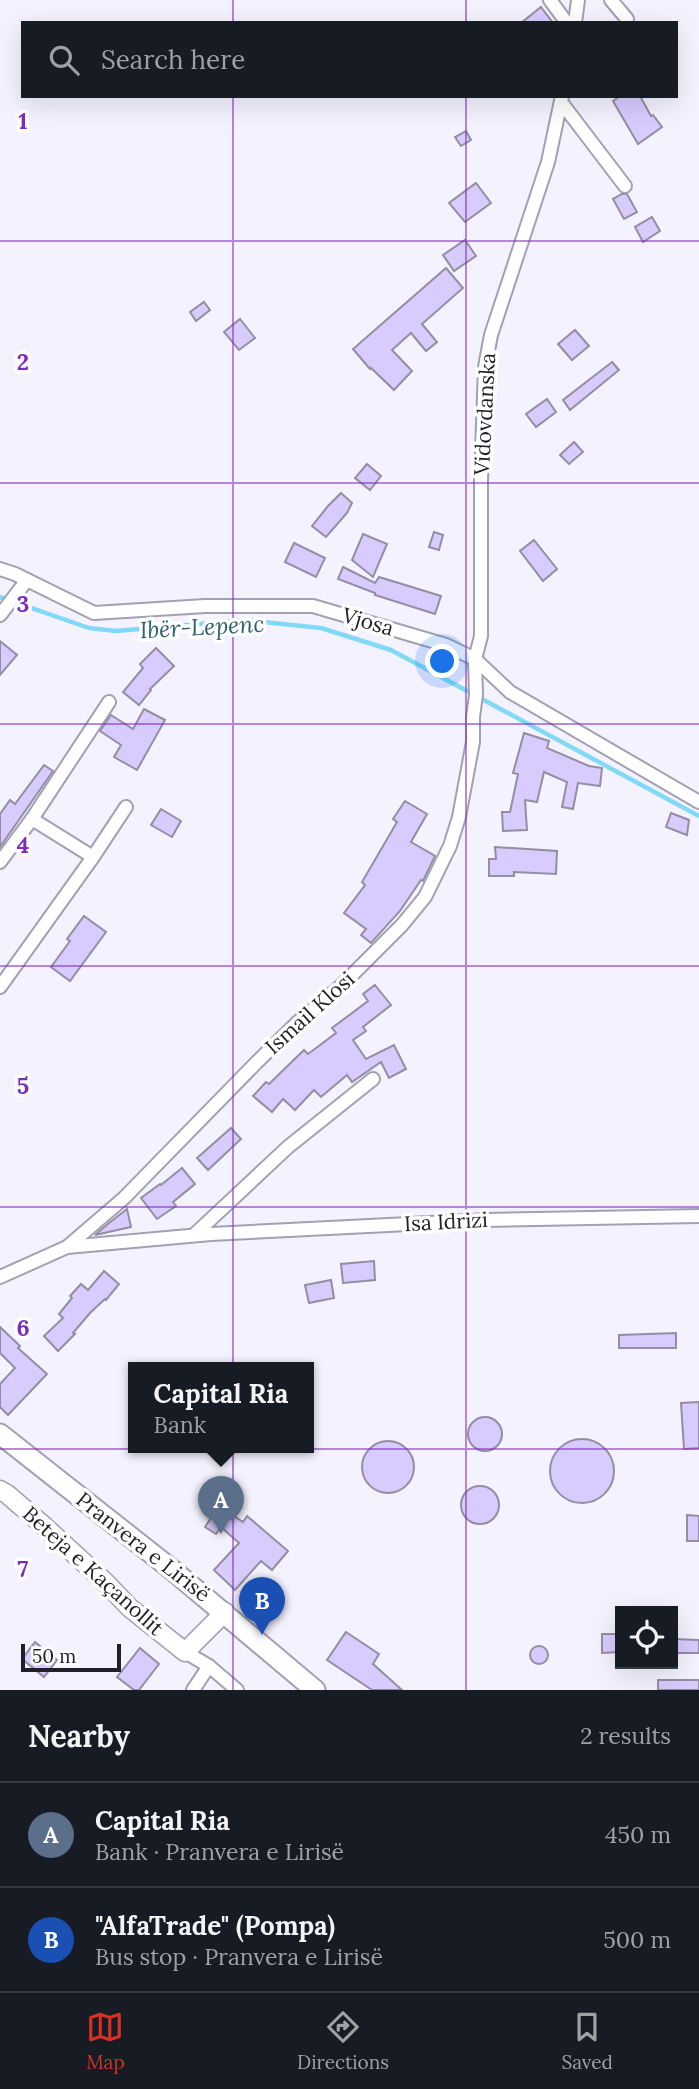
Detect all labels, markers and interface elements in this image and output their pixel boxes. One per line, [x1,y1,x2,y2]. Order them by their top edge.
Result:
search box [21,21,678,98]
icon: search [45,41,83,79]
text: Search here [101,43,245,76]
text: 1 [18,106,28,135]
text: 2 [17,347,29,376]
street label: Vidovdanska [468,352,501,477]
text: 3 [17,589,29,618]
street label: Vjosa [338,601,397,642]
water label: Ibër-Lepenc [139,609,265,644]
your location [425,644,459,678]
text: 4 [17,830,29,859]
street label: Ismail Klosi [259,965,360,1060]
text: 5 [17,1071,29,1100]
street label: Isa Idrizi [403,1206,489,1237]
text: 6 [16,1313,30,1342]
popup [128,1362,314,1453]
text: Capital Ria [154,1377,288,1410]
text: Bank [154,1410,206,1439]
pin: A [198,1476,244,1534]
street label: Pranvera e Lirisë [71,1486,216,1607]
street label: Beteja e Kaçanollit [17,1500,170,1642]
text: 7 [18,1554,29,1583]
pin: B [239,1577,285,1635]
map controls [615,1606,678,1669]
button: locate [615,1606,678,1669]
scale bar [21,1641,121,1673]
text: 50 m [32,1644,76,1668]
text: Nearby [28,1717,130,1755]
text: 2 results [580,1721,671,1750]
text: Capital Ria [95,1804,230,1837]
text: A [43,1820,59,1849]
text: 450 m [605,1820,671,1849]
text: Bank · Pranvera e Lirisë [95,1837,344,1866]
text: "AlfaTrade" (Pompa) [95,1909,335,1942]
text: B [43,1925,59,1954]
text: 500 m [603,1925,671,1954]
text: Bus stop · Pranvera e Lirisë [95,1942,383,1971]
tab: Map [86,2008,125,2074]
tab: Directions [297,2008,389,2074]
tab: Saved [561,2008,613,2074]

